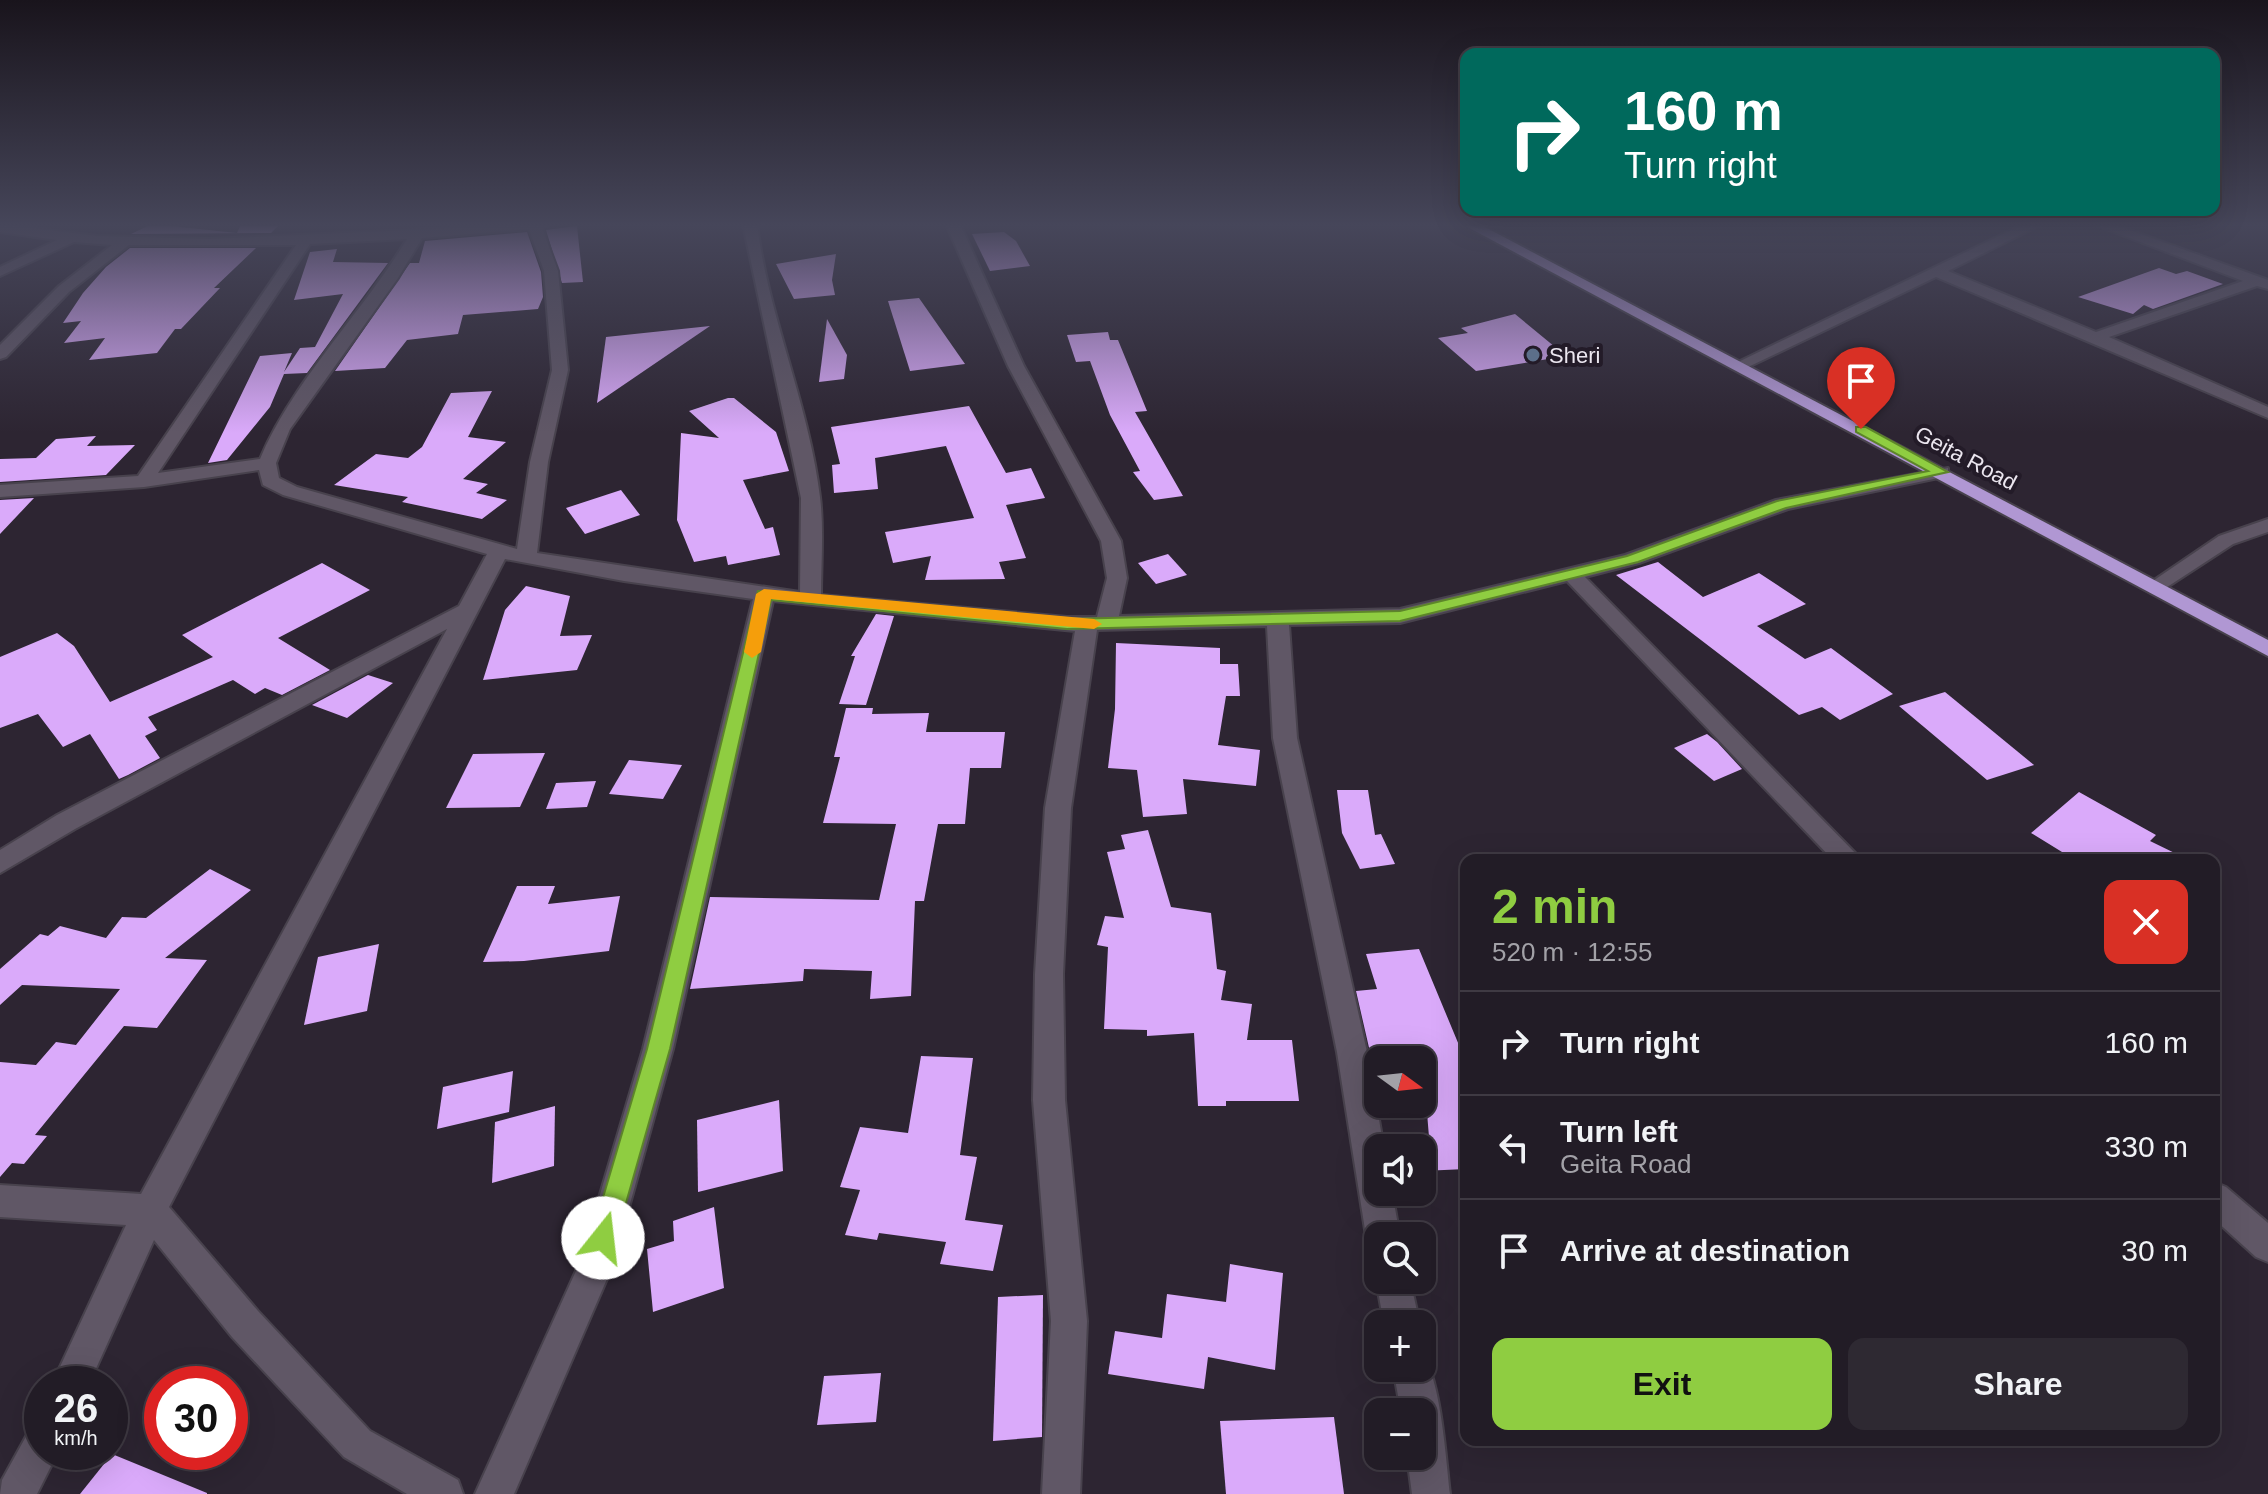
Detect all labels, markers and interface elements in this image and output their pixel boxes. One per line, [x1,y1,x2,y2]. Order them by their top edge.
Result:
text: 160 m [1624,79,1783,142]
icon: right [1492,80,1596,184]
text: Turn right [1624,145,1777,186]
place label: Sheri [1549,343,1600,368]
marker: Sheri [1524,346,1542,364]
pin [1827,347,1895,429]
icon: arrive [1839,359,1883,403]
street label: Geita Road [1911,421,2021,495]
text: 2 min [1492,880,1617,933]
button: close [2104,880,2188,964]
text: 520 m · 12:55 [1492,937,1652,967]
icon: right [1492,1021,1536,1065]
text: Turn right [1560,1026,1699,1059]
text: 160 m [2105,1026,2188,1059]
north arrow [1364,1046,1436,1118]
map controls [1364,1046,1436,1470]
text: Turn left [1560,1115,1678,1148]
icon: left [1492,1125,1536,1169]
text: 330 m [2105,1130,2188,1163]
button: sound [1364,1134,1436,1206]
text: Geita Road [1560,1149,1692,1179]
position arrow [561,1196,645,1280]
button: search [1364,1222,1436,1294]
icon: arrive [1492,1229,1536,1273]
text: Arrive at destination [1560,1234,1850,1267]
text: 30 m [2121,1234,2188,1267]
button: + [1364,1310,1436,1382]
button: Exit [1492,1338,1832,1430]
button: Share [1848,1338,2188,1430]
speed limit sign: 30 [144,1366,248,1470]
text: 26 [54,1386,98,1430]
button: − [1364,1398,1436,1470]
text: km/h [54,1427,98,1449]

